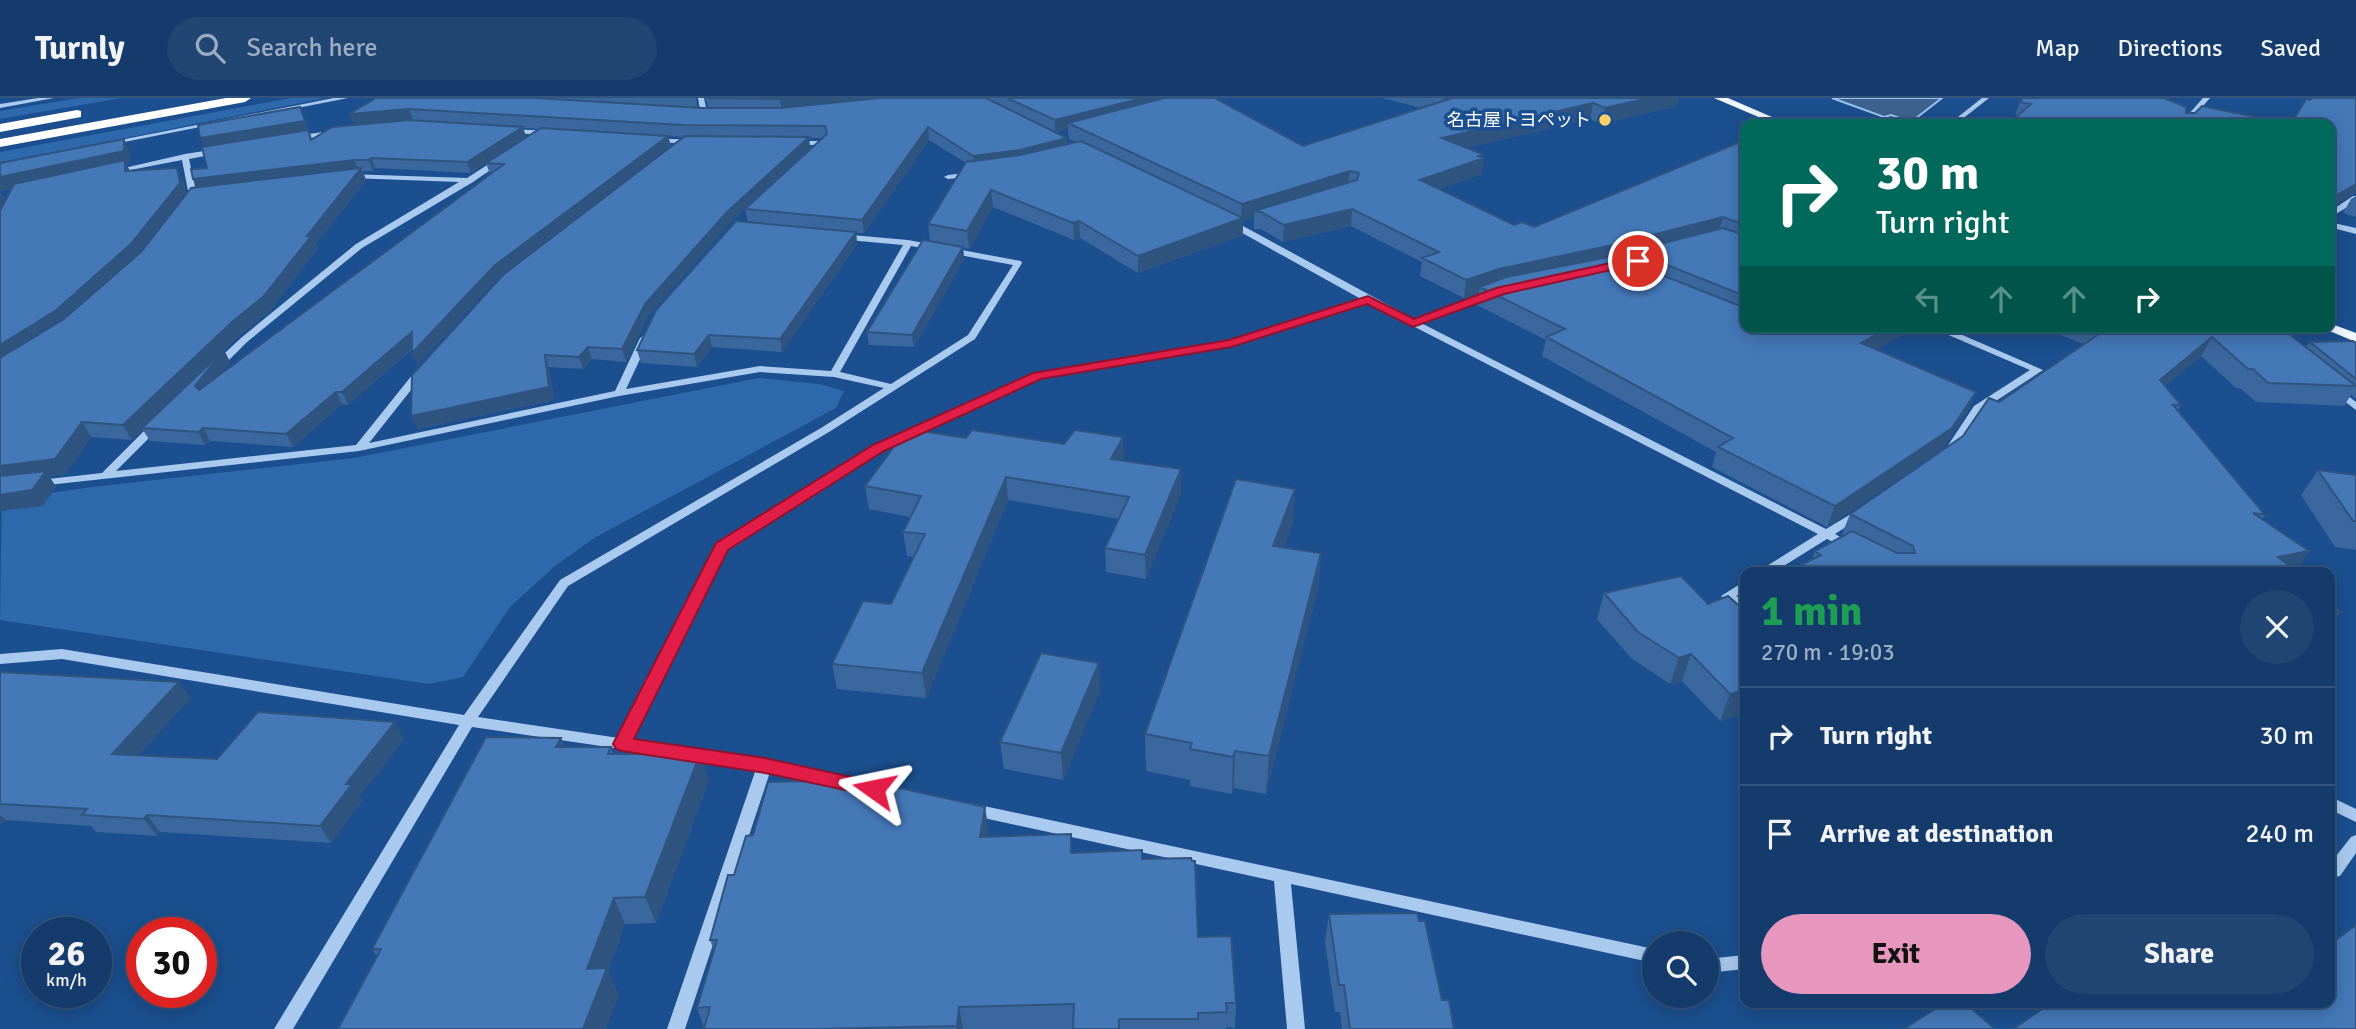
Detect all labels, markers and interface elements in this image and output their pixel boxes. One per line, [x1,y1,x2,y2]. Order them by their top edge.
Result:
search box [167,17,657,80]
text: Turnly [35,28,125,69]
icon: search [191,29,229,67]
text: Search here [247,32,378,64]
text: Map [2035,33,2080,63]
text: Directions [2118,33,2223,63]
text: Saved [2261,33,2321,63]
place label: 名古屋トヨペット [1447,109,1591,131]
marker: 名古屋トヨペット [1597,112,1613,128]
text: 30 m [1876,143,1979,203]
icon: right [1761,147,1852,238]
text: Turn right [1876,203,2009,242]
pin [1608,231,1668,291]
icon: arrive [1619,242,1657,280]
icon: left [1909,280,1947,318]
icon: ahead [1982,280,2020,318]
icon: ahead [2055,280,2093,318]
icon: right [2128,280,2166,318]
text: 1 min [1761,586,1862,637]
button: close [2240,590,2314,664]
text: 270 m · 19:03 [1761,638,1895,667]
icon: right [1761,717,1799,755]
text: Turn right [1820,720,1932,752]
text: 30 m [2259,720,2314,752]
position arrow [837,752,911,826]
icon: arrive [1761,815,1799,853]
text: Arrive at destination [1820,818,2053,850]
text: 240 m [2245,818,2314,850]
button: Exit [1761,914,2031,994]
button: Share [2045,914,2314,994]
speed limit sign: 30 [126,917,217,1008]
map controls [1642,931,1719,1008]
button: search [1642,931,1719,1008]
text: 26 [48,932,85,975]
text: km/h [46,969,87,991]

